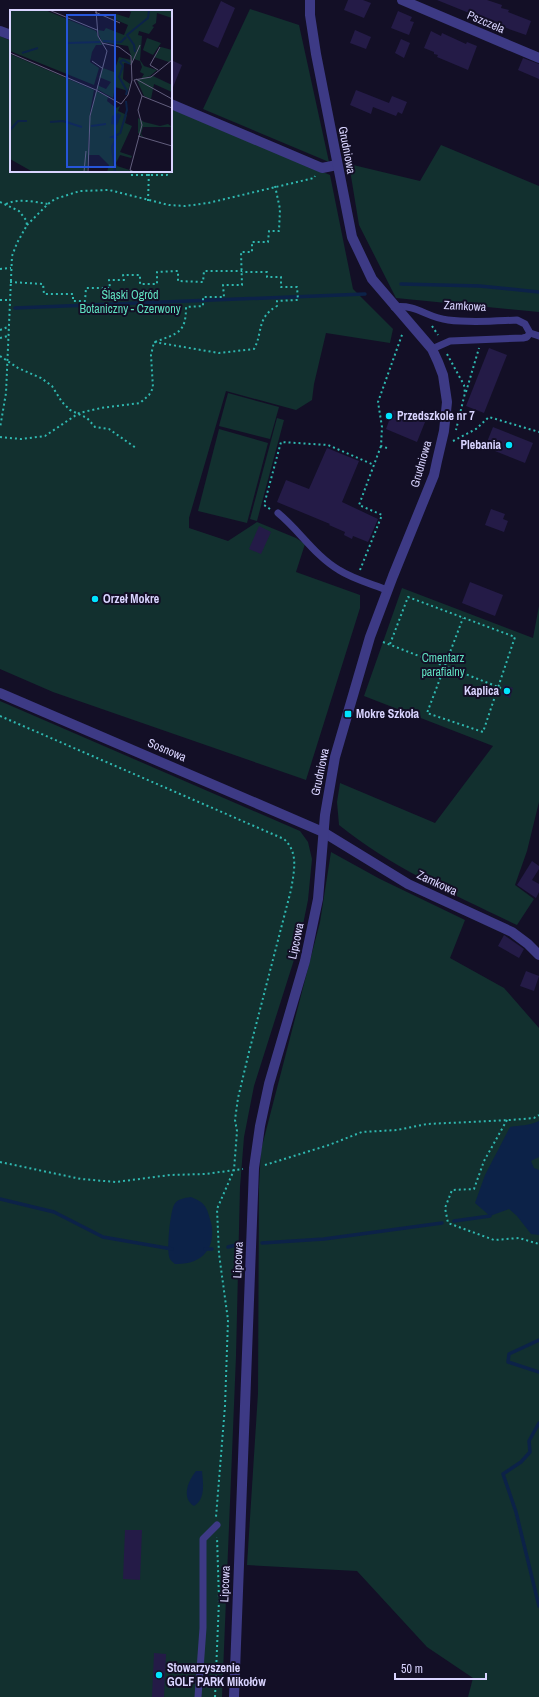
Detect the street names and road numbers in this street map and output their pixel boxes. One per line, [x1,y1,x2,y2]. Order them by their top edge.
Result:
street label: Pszczela [465,7,508,37]
street label: Grudniowa [335,125,360,176]
street label: Zamkowa [443,297,487,315]
street label: Grudniowa [407,438,435,489]
street label: Sosnowa [145,735,189,765]
street label: Grudniowa [307,746,333,797]
street label: Zamkowa [414,867,460,899]
street label: Lipcowa [284,921,308,961]
street label: Lipcowa [229,1241,247,1279]
street label: Lipcowa [216,1565,234,1603]

